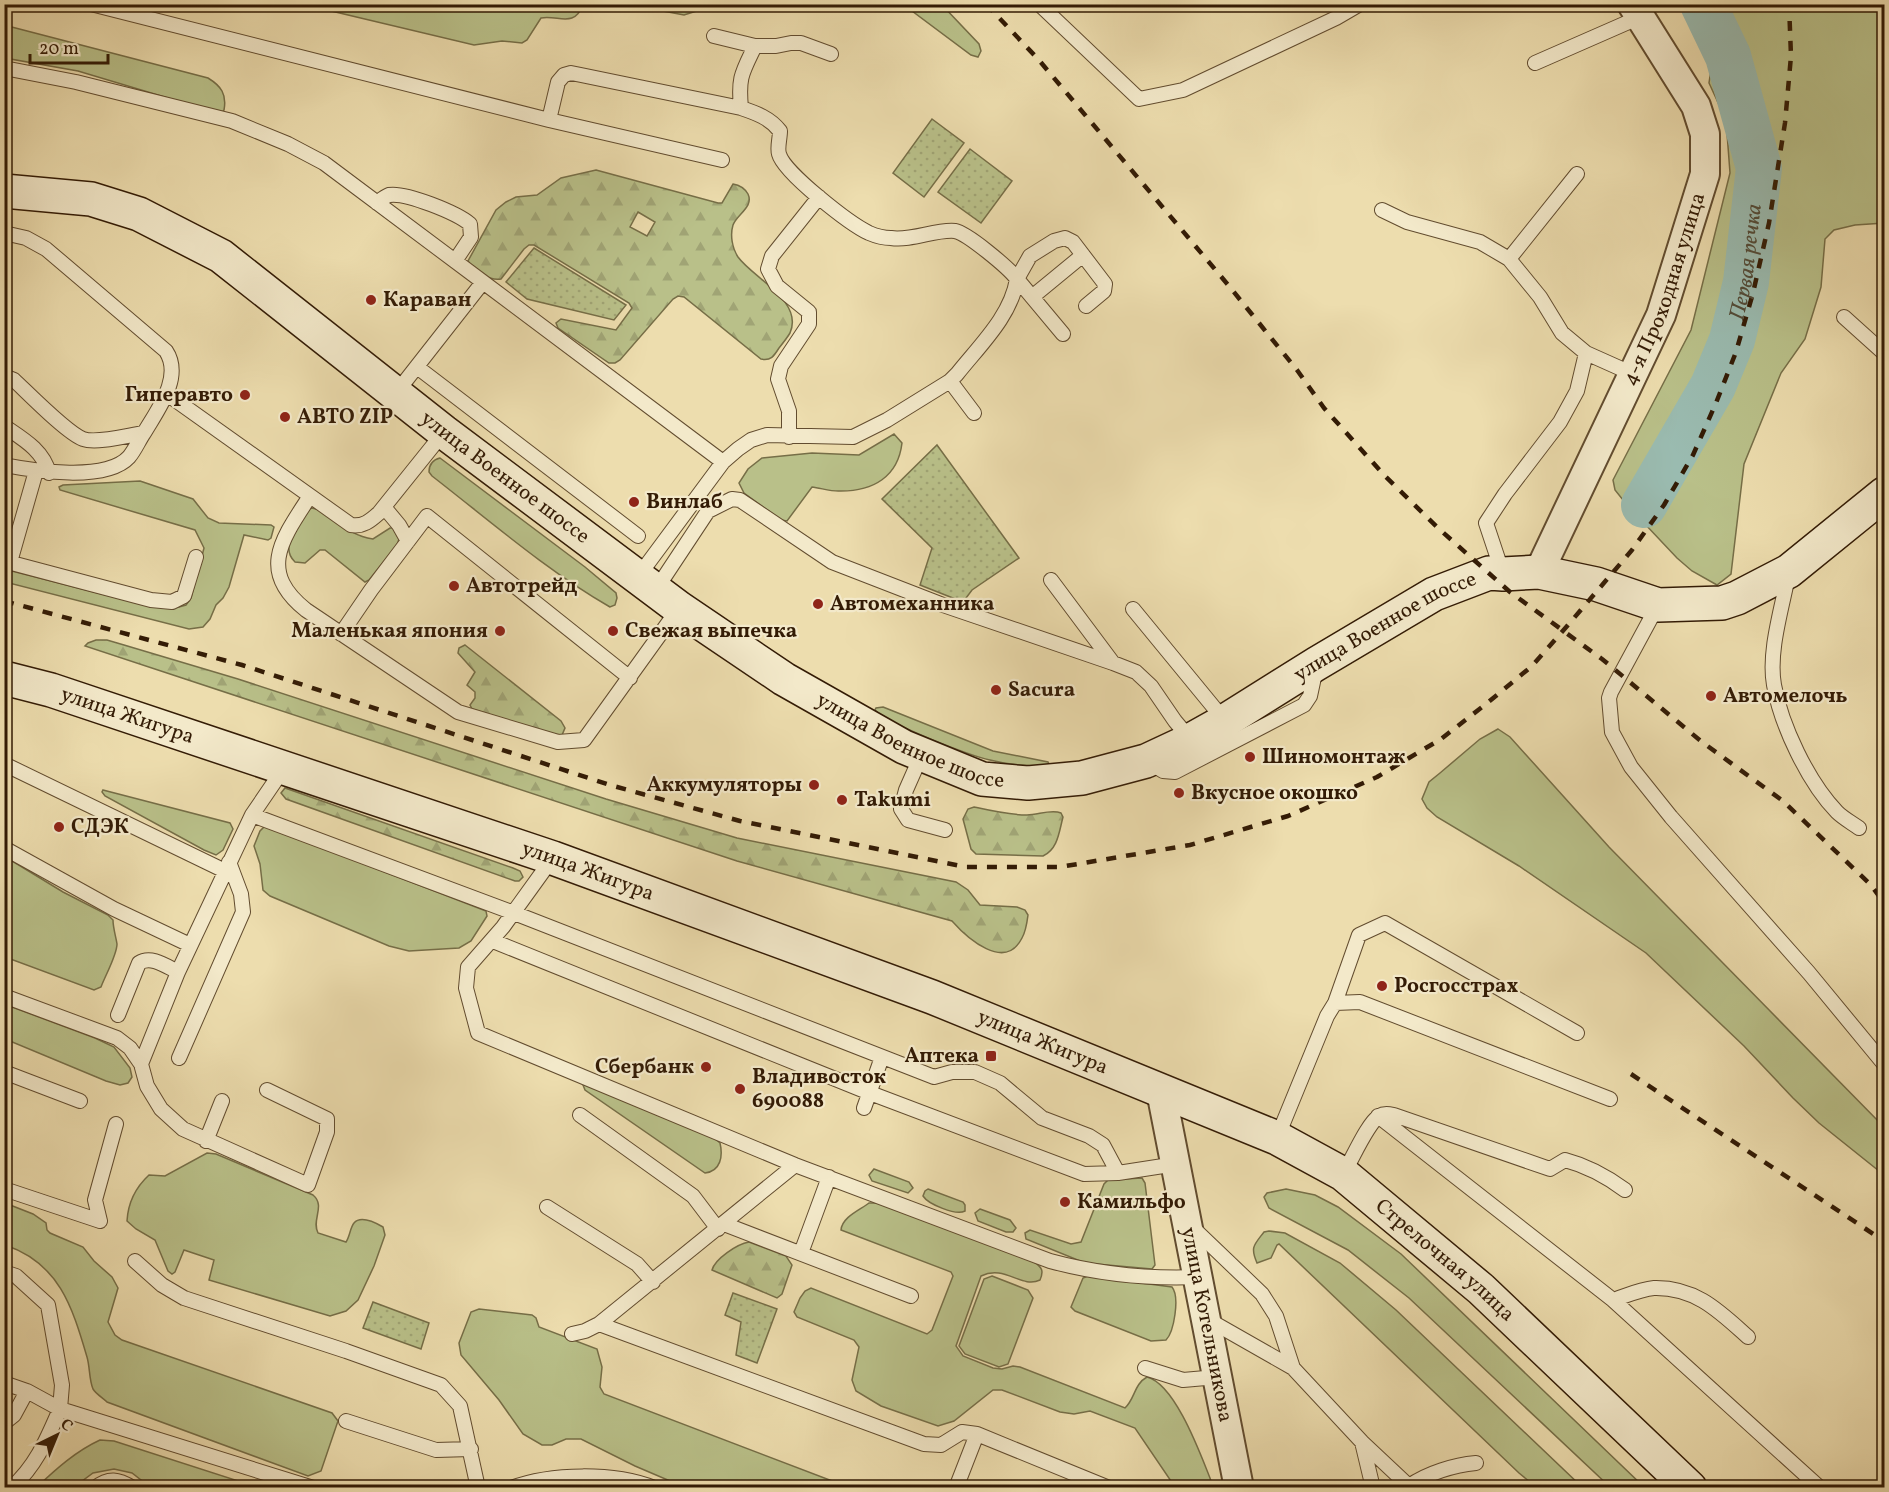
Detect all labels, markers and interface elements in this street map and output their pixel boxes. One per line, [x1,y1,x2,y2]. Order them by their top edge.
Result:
scale bar [30,27,108,65]
text: 20 m [39,37,79,62]
street label: 4-я Проходная улица [1615,189,1713,390]
water label: Первая речка [1722,202,1770,323]
place label: Караван [383,286,471,315]
marker: Караван [364,293,378,307]
place label: Гиперавто [125,381,233,410]
marker: Гиперавто [238,388,252,402]
place label: АВТО ZIP [297,403,393,432]
street label: улица Военное шоссе [414,404,596,551]
marker: АВТО ZIP [278,410,292,424]
place label: Винлаб [646,488,723,517]
marker: Винлаб [627,495,641,509]
street label: улица Военное шоссе [1288,565,1481,689]
place label: Автотрейд [466,572,578,601]
marker: Автотрейд [447,579,461,593]
place label: Автомеханника [830,590,994,619]
marker: Автомеханника [811,597,825,611]
place label: Маленькая япония [291,617,488,646]
place label: Свежая выпечка [625,617,797,646]
marker: Маленькая япония [493,624,507,638]
marker: Свежая выпечка [606,624,620,638]
place label: Sacura [1008,676,1075,705]
street label: улица Жигура [57,680,198,751]
place label: Автомелочь [1723,682,1848,711]
marker: Sacura [989,683,1003,697]
street label: улица Военное шоссе [811,686,1005,795]
marker: Автомелочь [1704,689,1718,703]
place label: Шиномонтаж [1262,743,1406,772]
marker: Шиномонтаж [1243,750,1257,764]
place label: Аккумуляторы [647,771,802,800]
marker: Аккумуляторы [807,778,821,792]
place label: Вкусное окошко [1191,779,1358,808]
place label: Takumi [854,786,931,815]
marker: Вкусное окошко [1172,786,1186,800]
marker: Takumi [835,793,849,807]
place label: СДЭК [71,813,129,842]
marker: СДЭК [52,820,66,834]
street label: улица Жигура [518,834,658,908]
place label: Росгосстрах [1394,972,1518,1001]
marker: Росгосстрах [1375,979,1389,993]
street label: улица Жигура [973,1002,1112,1082]
place label: Аптека [904,1042,979,1071]
marker: Аптека [984,1049,998,1063]
place label: Сбербанк [595,1053,694,1082]
marker: Сбербанк [699,1060,713,1074]
place label: Владивосток 690088 [752,1063,887,1116]
marker: Владивосток 690088 [733,1082,747,1096]
place label: Камильфо [1077,1188,1186,1217]
street label: Стрелочная улица [1369,1192,1521,1328]
marker: Камильфо [1058,1195,1072,1209]
street label: улица Котельникова [1174,1225,1240,1425]
north arrow [27,1405,87,1465]
text: С [55,1414,77,1437]

